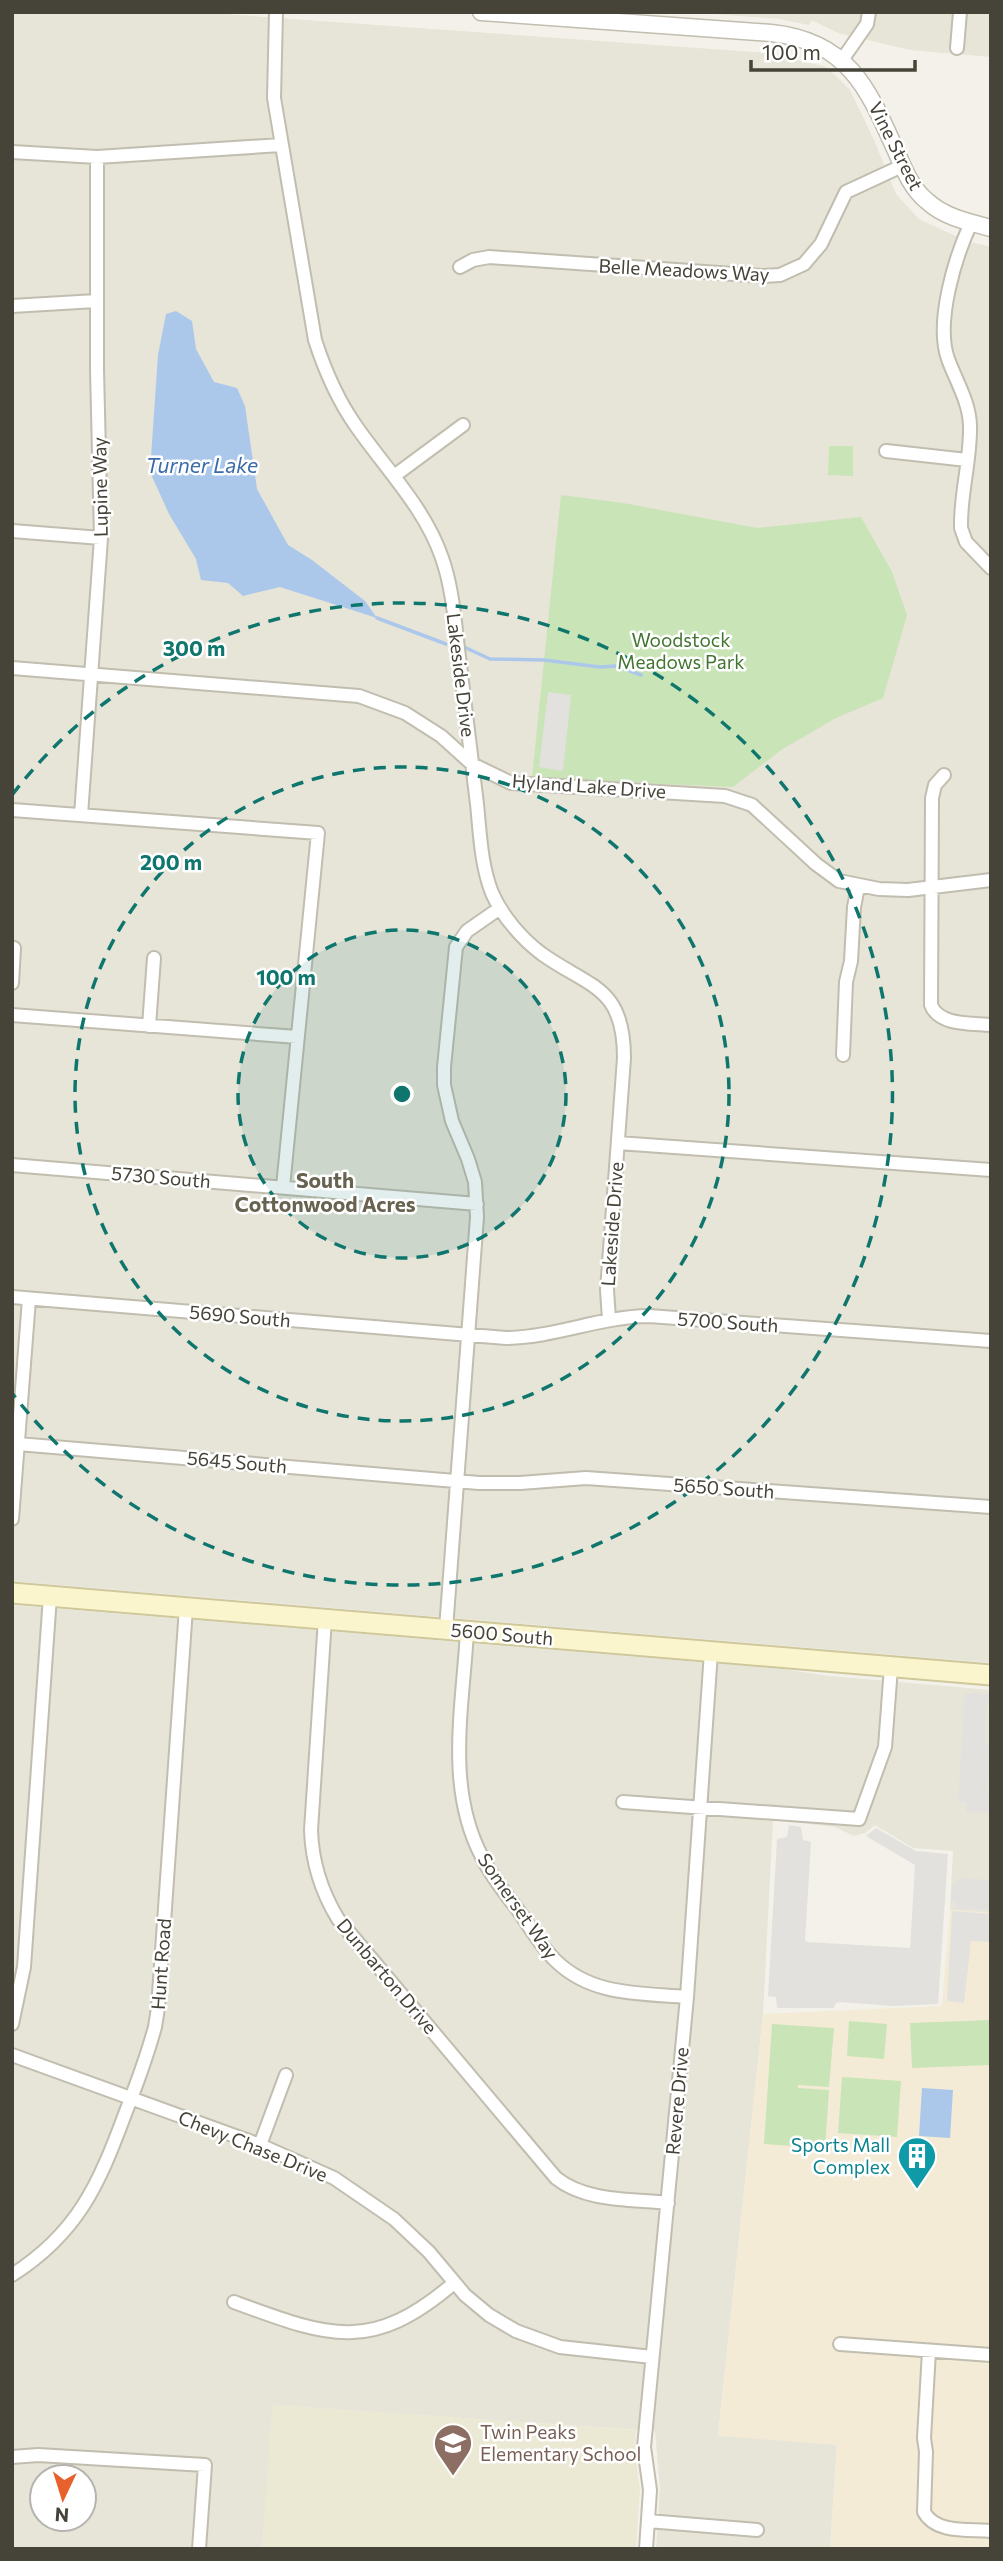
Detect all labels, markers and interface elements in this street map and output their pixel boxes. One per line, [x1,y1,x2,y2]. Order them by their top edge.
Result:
scale bar [751,28,916,72]
text: 100 m [762,39,821,64]
street label: Vine Street [864,98,929,194]
street label: Belle Meadows Way [598,254,770,285]
street label: Lupine Way [87,437,112,537]
water label: Turner Lake [146,452,258,477]
street label: Lakeside Drive [442,612,481,738]
park label: Woodstock Meadows Park [617,628,745,673]
text: 300 m [163,635,225,660]
street label: Hyland Lake Drive [511,769,667,802]
text: 200 m [140,849,202,874]
text: 100 m [256,964,316,989]
centre of rings [390,1082,414,1106]
street label: 5730 South [110,1161,212,1192]
street label: Lakeside Drive [596,1161,627,1287]
district label: South Cottonwood Acres [234,1167,416,1216]
street label: 5690 South [188,1300,292,1331]
street label: 5700 South [677,1307,779,1337]
street label: 5645 South [186,1446,288,1477]
street label: 5650 South [673,1472,775,1503]
street label: 5600 South [450,1618,554,1649]
street label: Somerset Way [473,1848,564,1963]
street label: Dunbarton Drive [332,1913,442,2038]
street label: Hunt Road [146,1918,175,2010]
street label: Revere Drive [660,2046,693,2156]
street label: Chevy Chase Drive [175,2105,331,2186]
place label: Sports Mall Complex [791,2133,890,2178]
building icon: Sports Mall Complex [896,2135,938,2190]
place label: Twin Peaks Elementary School [480,2420,641,2465]
school or university icon: Twin Peaks Elementary School [432,2422,474,2477]
north arrow [28,2463,98,2533]
text: N [54,2503,70,2527]

